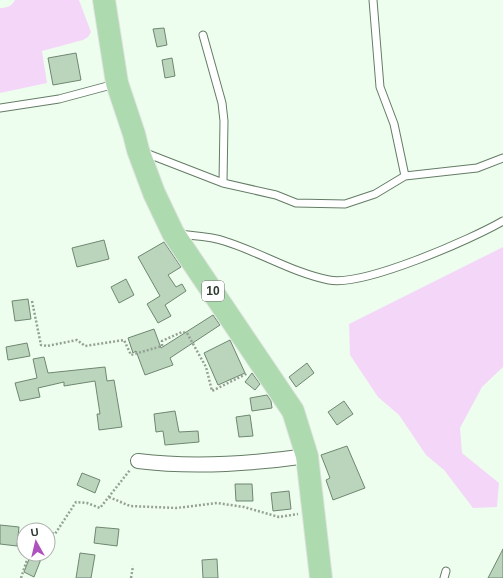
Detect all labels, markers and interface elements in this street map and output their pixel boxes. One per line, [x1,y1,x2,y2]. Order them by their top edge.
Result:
road number: 10 [202,281,224,301]
north arrow [16,522,56,562]
text: U [30,526,39,539]

